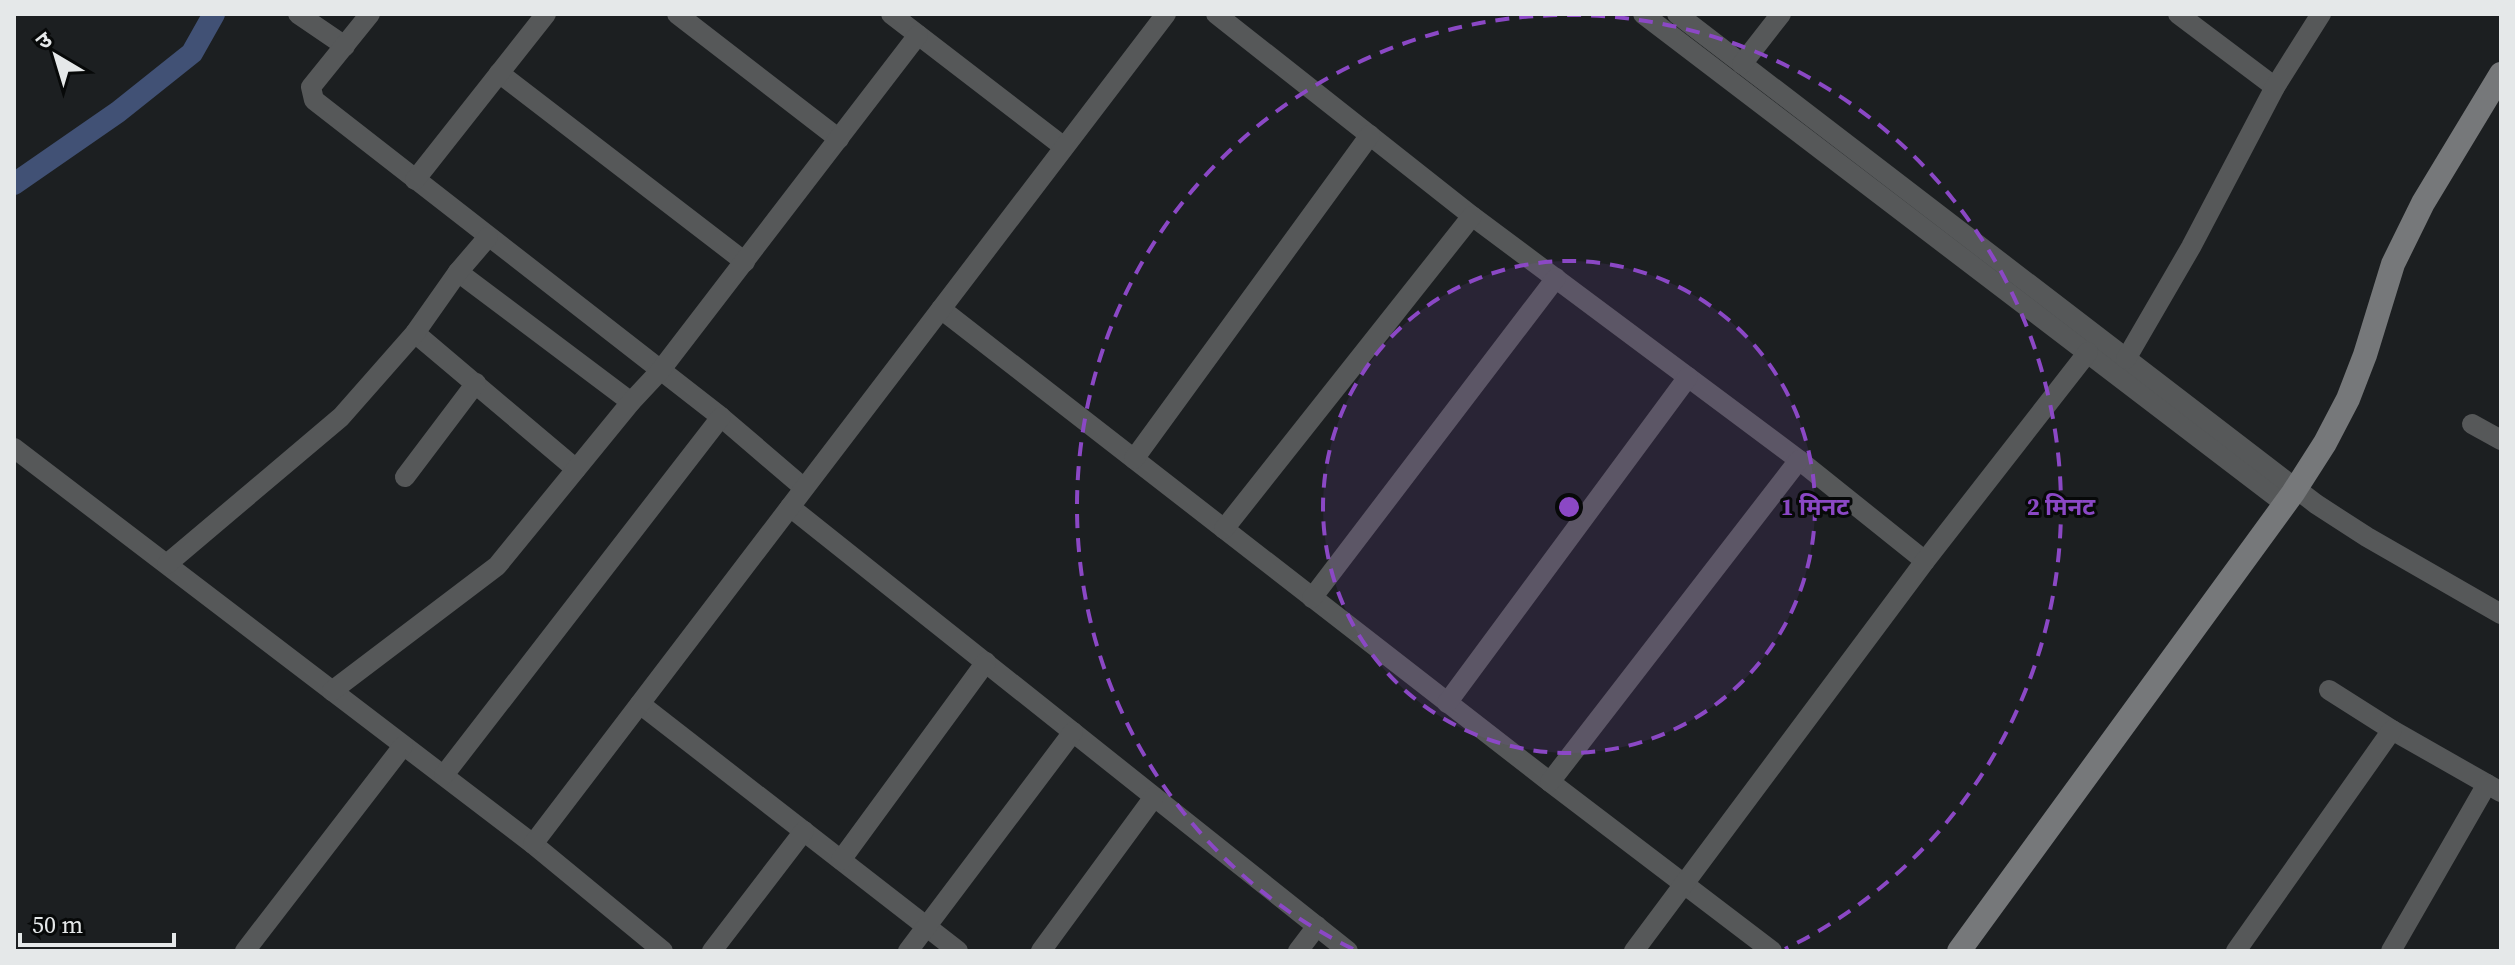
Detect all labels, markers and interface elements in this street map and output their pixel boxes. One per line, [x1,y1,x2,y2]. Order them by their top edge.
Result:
north arrow [16,16,96,96]
text: उ [29,24,59,56]
text: 1 मिनट [1781,490,1850,523]
text: 2 मिनट [2027,490,2096,523]
centre of rings [1555,493,1583,521]
scale bar [20,897,174,947]
text: 50 m [32,908,83,941]

